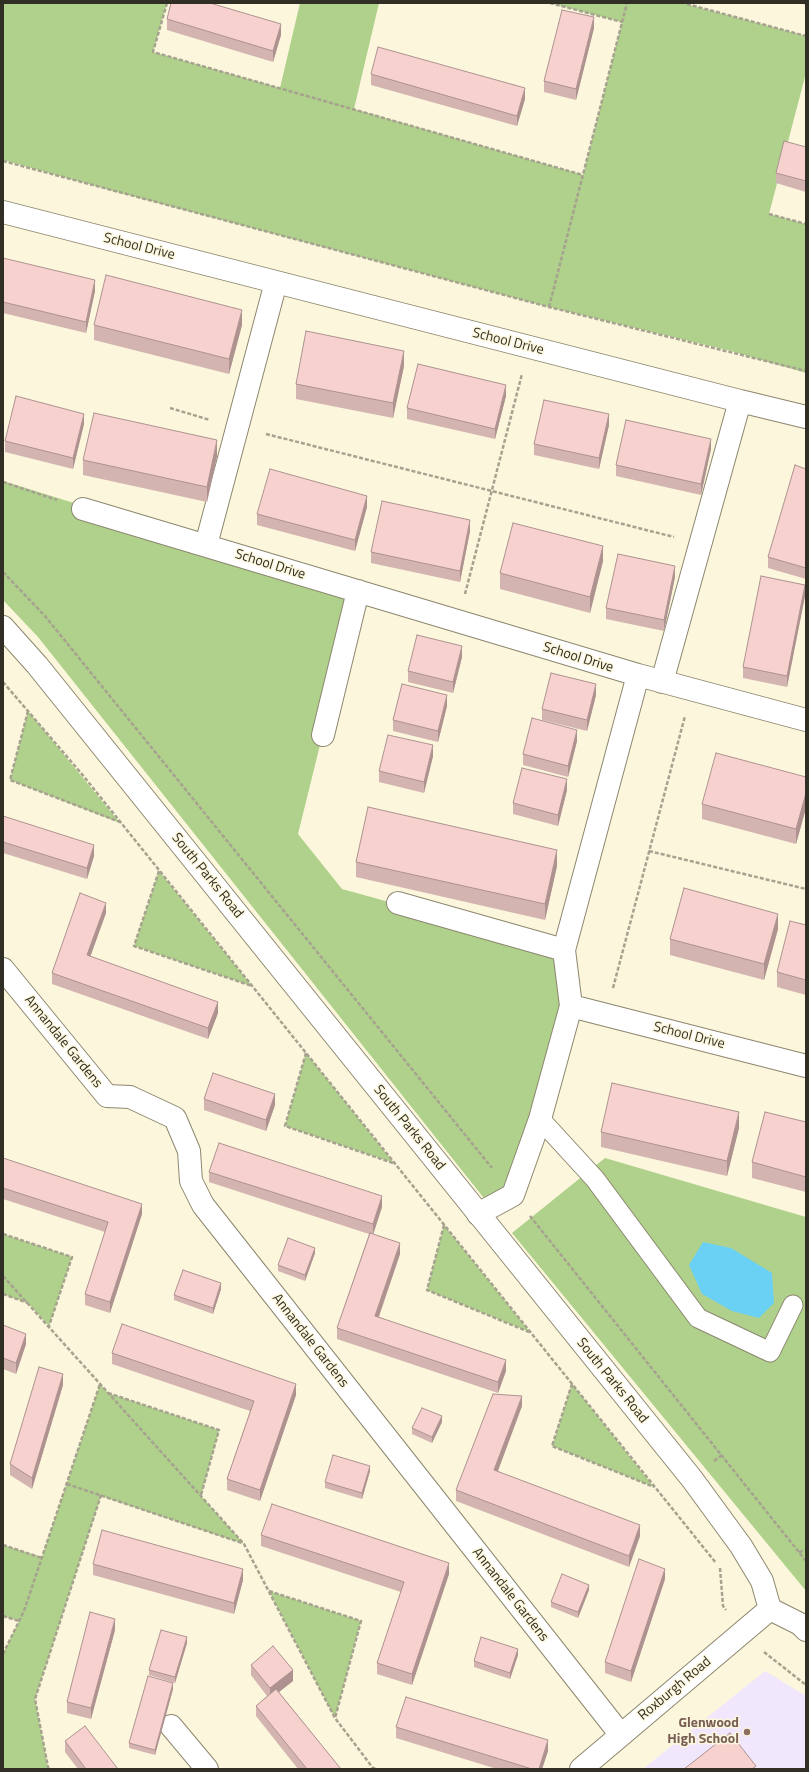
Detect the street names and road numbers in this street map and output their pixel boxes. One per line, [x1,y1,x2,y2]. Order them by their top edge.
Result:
street label: School Drive [102,230,176,264]
street label: School Drive [471,325,545,359]
street label: School Drive [233,546,307,584]
street label: School Drive [541,639,615,677]
street label: South Parks Road [168,830,246,922]
street label: Annandale Gardens [20,992,106,1092]
street label: School Drive [652,1019,726,1053]
street label: South Parks Road [370,1082,448,1174]
street label: Annandale Gardens [268,1291,352,1391]
street label: South Parks Road [573,1335,651,1427]
street label: Annandale Gardens [468,1545,552,1645]
street label: Roxburgh Road [635,1654,715,1724]

